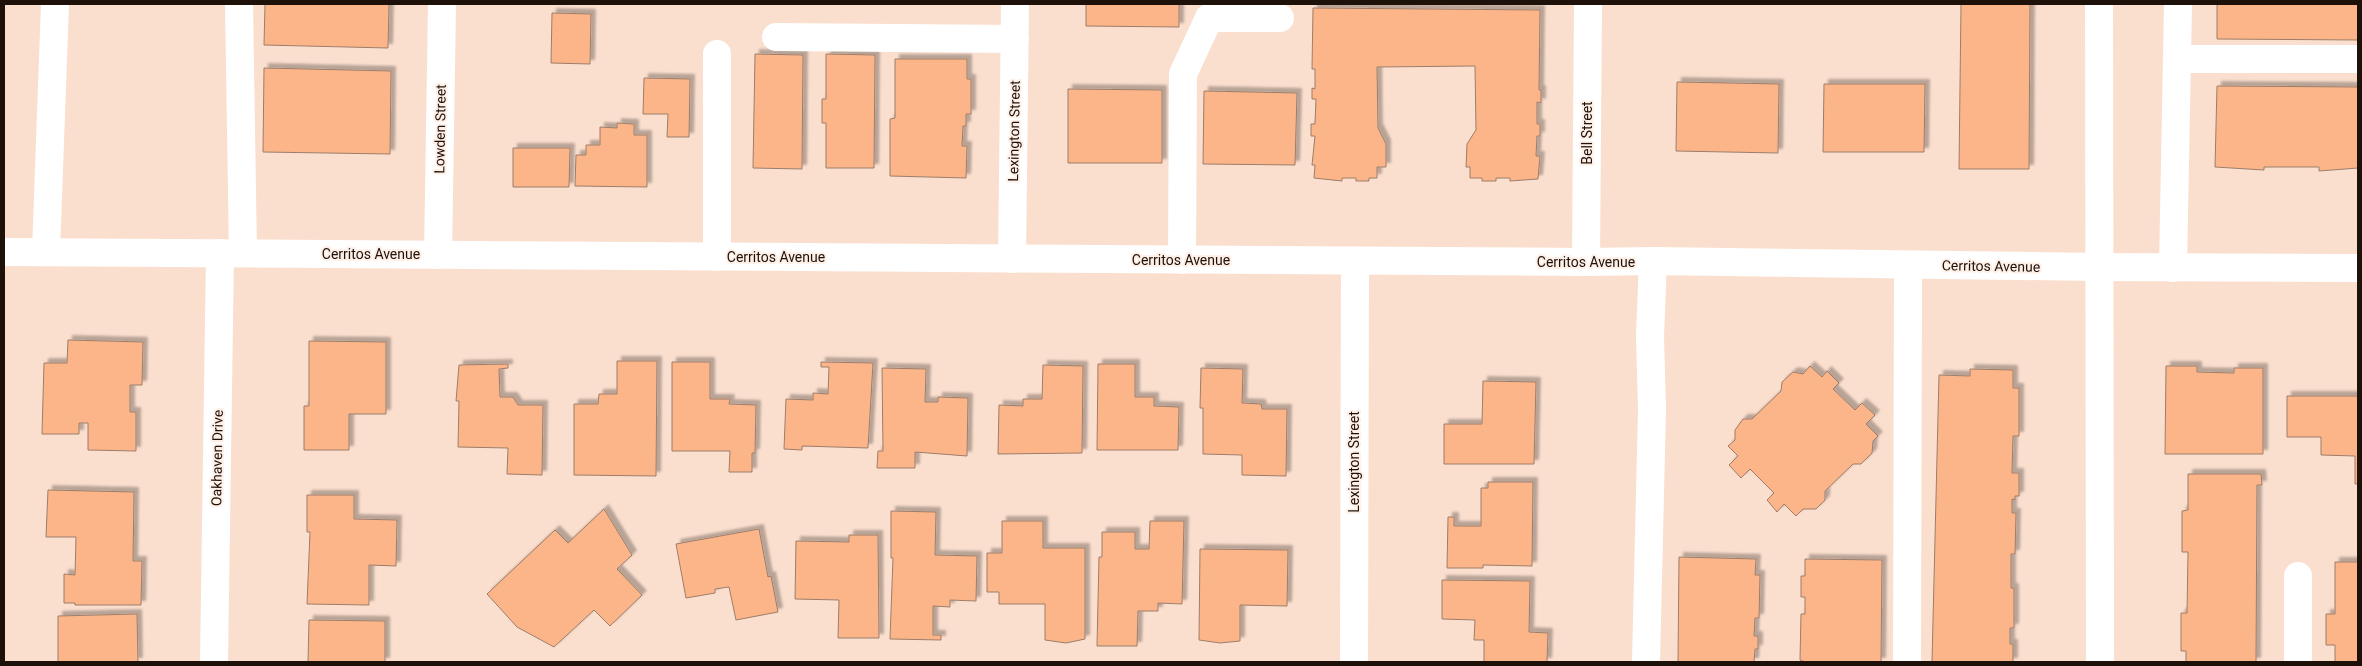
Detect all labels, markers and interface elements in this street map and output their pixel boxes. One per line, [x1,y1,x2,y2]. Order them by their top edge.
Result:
street label: Lexington Street [1005,80,1023,182]
street label: Lowden Street [431,84,449,174]
street label: Bell Street [1579,101,1595,165]
street label: Cerritos Avenue [322,246,420,262]
street label: Cerritos Avenue [727,249,825,265]
street label: Cerritos Avenue [1132,252,1230,268]
street label: Cerritos Avenue [1537,254,1635,270]
street label: Cerritos Avenue [1942,257,2040,275]
street label: Oakhaven Drive [208,410,226,506]
street label: Lexington Street [1346,411,1362,513]

